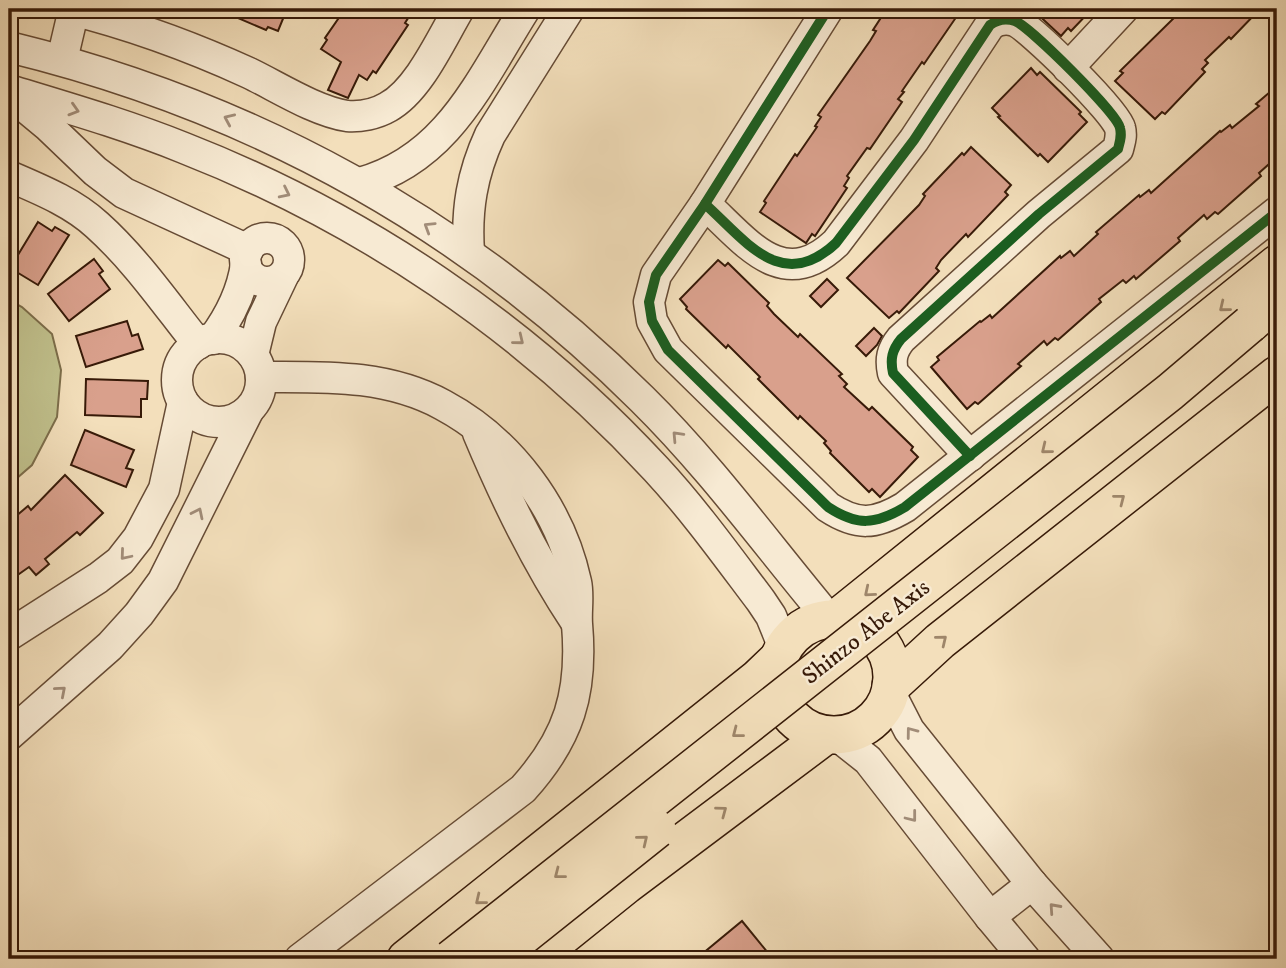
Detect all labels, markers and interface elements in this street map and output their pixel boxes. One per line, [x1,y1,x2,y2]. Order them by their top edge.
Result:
one-way arrow [68,101,80,116]
one-way arrow [224,113,237,127]
one-way arrow [278,185,290,199]
one-way arrow [424,222,437,235]
one-way arrow [1219,299,1232,311]
one-way arrow [511,332,523,345]
one-way arrow [673,431,686,444]
one-way arrow [1042,441,1055,453]
one-way arrow [1113,495,1125,508]
one-way arrow [189,508,203,520]
one-way arrow [120,547,133,560]
street label: Shinzo Abe Axis [796,573,936,691]
one-way arrow [864,583,877,596]
one-way arrow [933,636,946,648]
one-way arrow [52,687,65,699]
one-way arrow [733,725,745,738]
one-way arrow [907,727,919,739]
one-way arrow [715,807,727,820]
one-way arrow [904,809,917,822]
one-way arrow [636,836,648,849]
one-way arrow [554,866,566,879]
one-way arrow [475,892,487,905]
one-way arrow [1050,904,1062,917]

